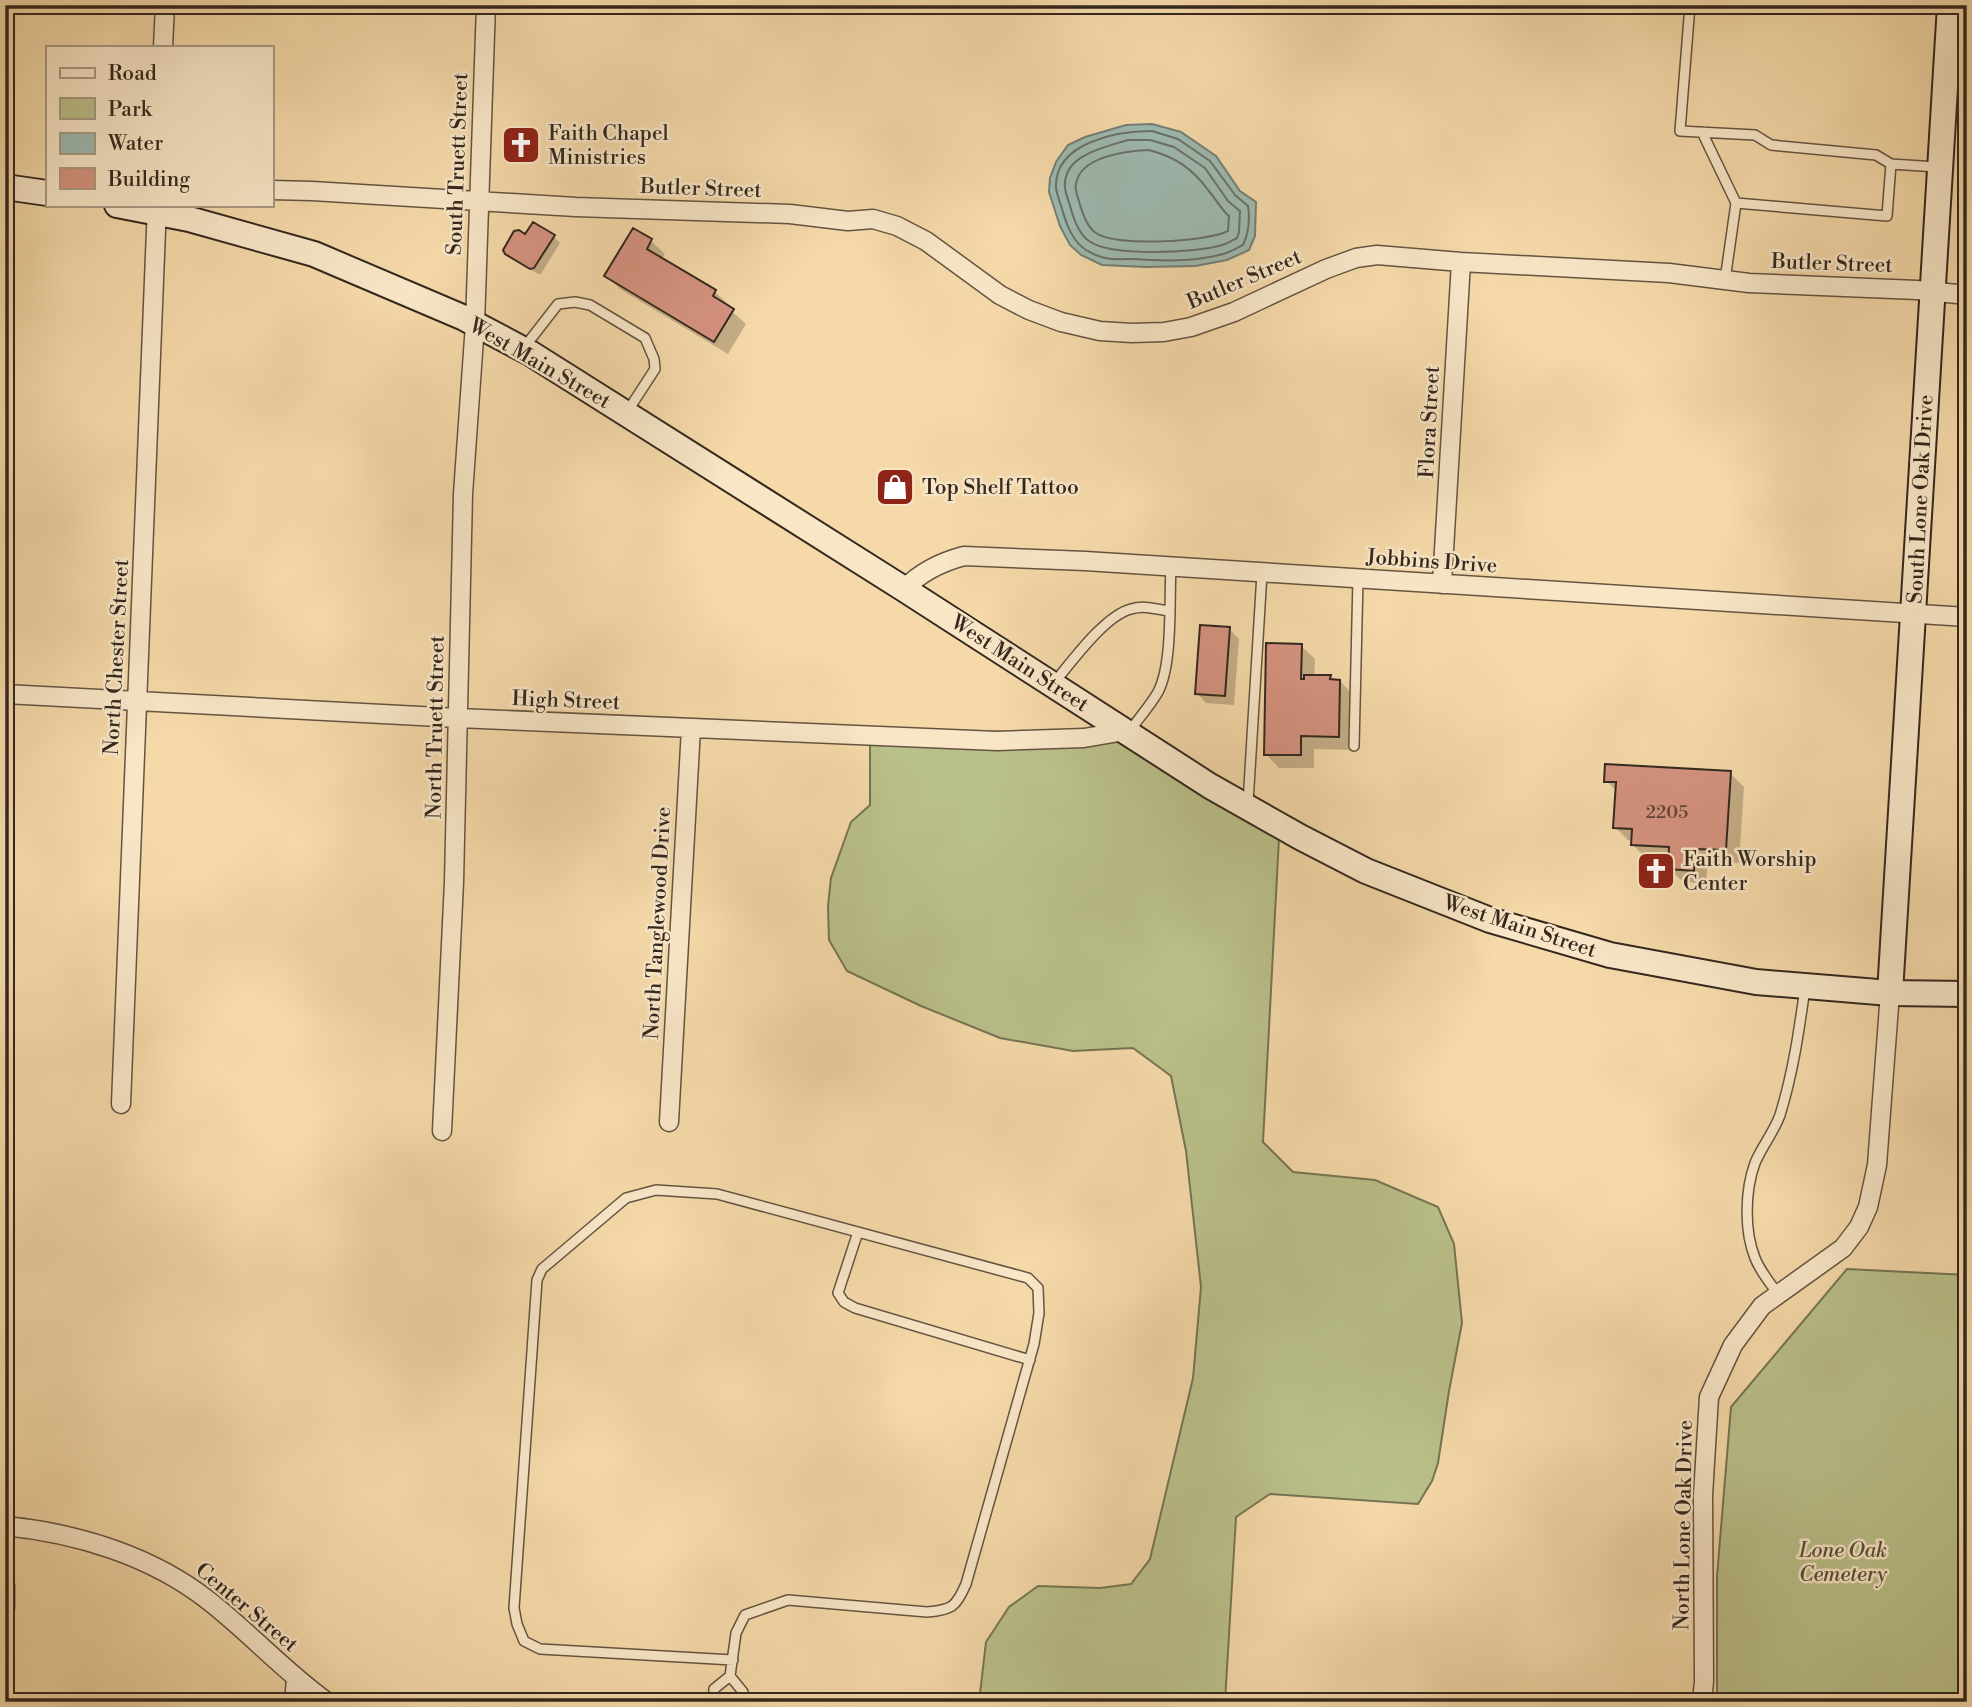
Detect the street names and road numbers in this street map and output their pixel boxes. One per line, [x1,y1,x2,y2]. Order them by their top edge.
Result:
street label: South Truett Street [442,72,474,256]
street label: Butler Street [639,174,763,204]
street label: Butler Street [1182,244,1306,316]
street label: Butler Street [1770,249,1894,279]
street label: West Main Street [463,312,616,415]
street label: Flora Street [1414,364,1446,479]
street label: South Lone Oak Drive [1903,394,1939,604]
street label: Jobbins Drive [1365,544,1498,580]
street label: North Chester Street [99,558,135,756]
street label: West Main Street [945,609,1094,718]
street label: North Truett Street [421,634,451,819]
street label: High Street [511,686,621,716]
street label: North Tanglewood Drive [639,806,677,1040]
street label: West Main Street [1439,890,1600,964]
street label: North Lone Oak Drive [1669,1420,1699,1630]
street label: Center Street [190,1557,303,1659]

